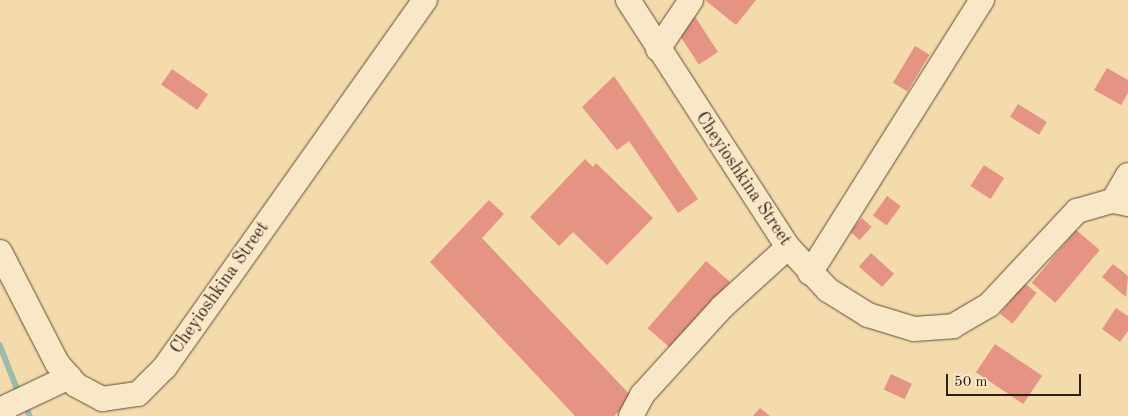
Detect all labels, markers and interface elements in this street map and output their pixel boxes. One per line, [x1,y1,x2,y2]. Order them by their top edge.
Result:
street label: Cheyioshkina Street [690,108,796,250]
street label: Cheyioshkina Street [166,218,274,358]
scale bar [948,364,1083,396]
text: 50 m [954,375,988,390]

